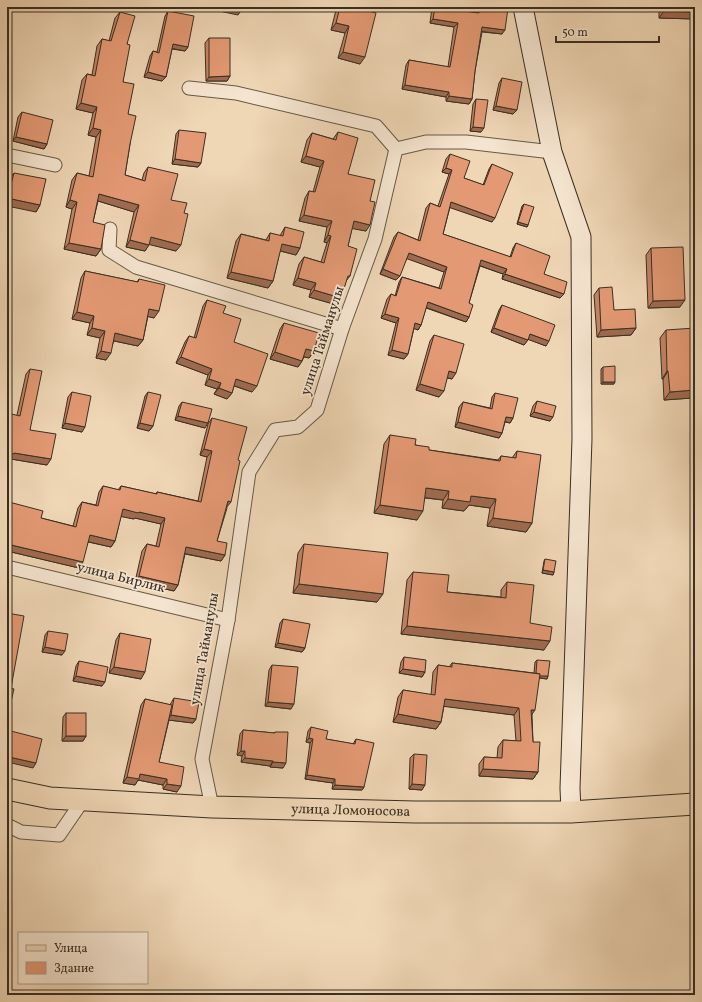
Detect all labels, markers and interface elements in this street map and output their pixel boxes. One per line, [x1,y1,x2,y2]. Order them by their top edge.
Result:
scale bar [556,18,659,44]
text: 50 m [562,25,588,41]
street label: улица Тайманулы [296,284,350,398]
street label: улица Бирлик [75,558,168,598]
street label: улица Тайманулы [186,591,224,707]
street label: улица Ломоносова [291,799,411,821]
legend [18,932,148,984]
text: Улица [54,941,87,957]
text: Здание [54,961,94,977]

